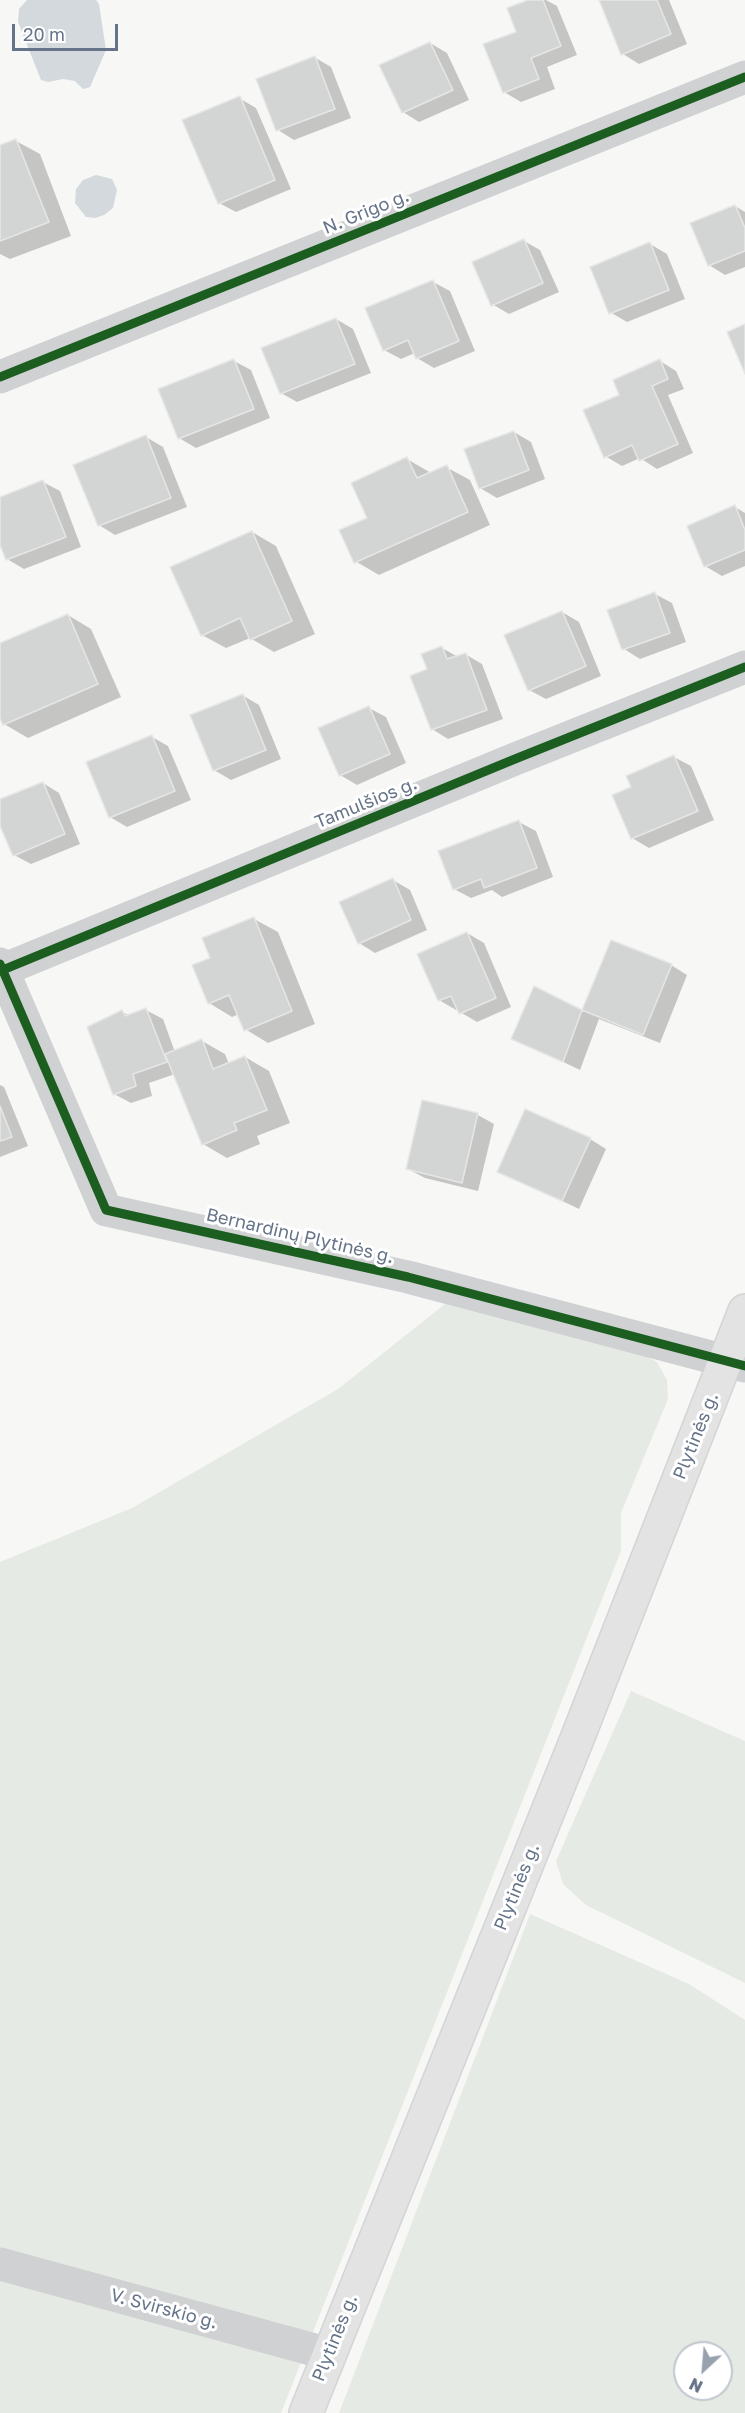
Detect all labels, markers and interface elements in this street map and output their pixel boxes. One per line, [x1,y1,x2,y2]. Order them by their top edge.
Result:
scale bar [15,12,122,50]
text: 20 m [23,23,65,45]
street label: N. Grigo g. [320,185,412,239]
street label: Tamulšios g. [312,773,420,833]
street label: Bernardinų Plytinės g. [204,1204,396,1268]
street label: Plytinės g. [669,1389,723,1483]
street label: Plytinės g. [490,1840,544,1934]
street label: V. Svirskio g. [108,2284,220,2334]
street label: Plytinės g. [308,2291,362,2385]
north arrow [673,2341,733,2401]
text: N [686,2374,706,2397]

